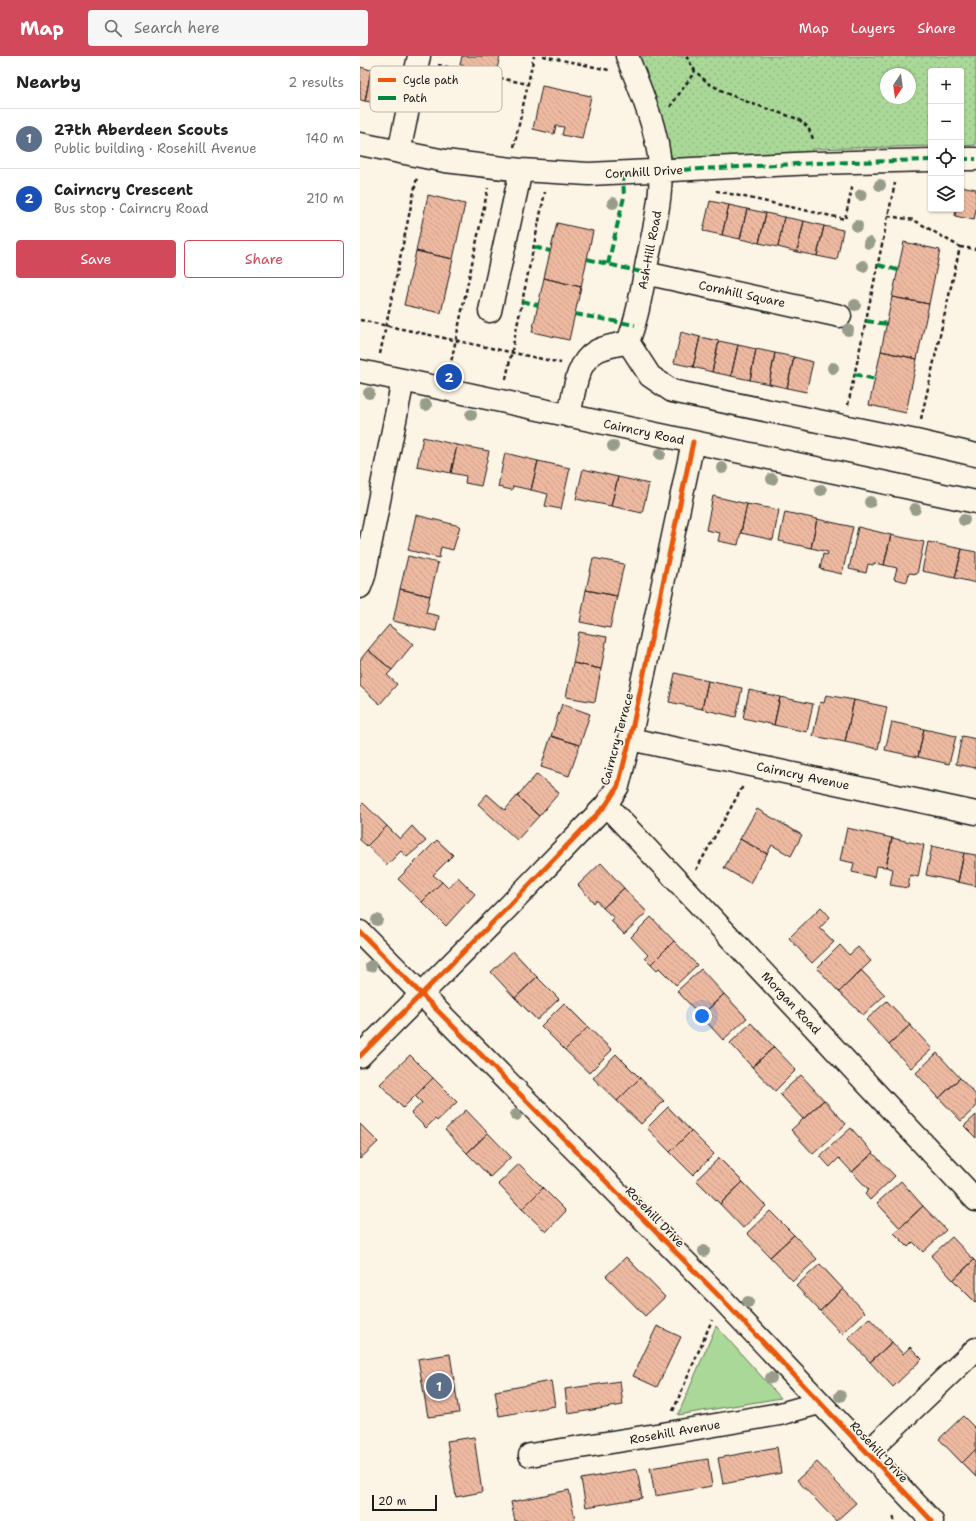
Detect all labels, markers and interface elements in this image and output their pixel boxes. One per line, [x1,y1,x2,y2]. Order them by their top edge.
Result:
search box [88,10,368,46]
text: Map [20,16,64,41]
icon: search [102,17,124,39]
text: Search here [134,18,220,38]
text: Map [799,19,829,37]
text: Layers [851,19,895,37]
text: Share [917,19,956,37]
legend [370,66,502,112]
north arrow [880,68,916,104]
map controls [928,68,964,212]
button: + [928,68,964,104]
text: Nearby [16,71,81,93]
text: Cycle path [403,73,459,88]
text: 2 results [288,74,344,91]
text: Path [403,91,427,106]
button: − [928,104,964,140]
text: 27th Aberdeen Scouts [54,120,228,140]
text: 1 [26,130,32,147]
text: 140 m [305,130,344,147]
text: Public building · Rosehill Avenue [54,140,257,157]
button: locate [928,140,964,176]
street label: Cornhill Drive [605,162,684,182]
button: layers [928,176,964,212]
text: Cairncry Crescent [54,180,193,200]
text: 2 [24,190,34,207]
text: 210 m [306,190,344,207]
text: Bus stop · Cairncry Road [54,200,208,217]
street label: Ash-Hill Road [635,209,666,291]
button: Save [16,240,176,278]
button: Share [184,240,344,278]
street label: Cornhill Square [697,277,787,311]
pin: 2 [436,362,462,392]
street label: Cairncry Road [602,416,686,448]
street label: Cairncry Terrace [597,691,637,787]
street label: Cairncry Avenue [755,758,851,794]
street label: Morgan Road [758,968,824,1038]
your location [692,1006,712,1026]
street label: Rosehill Drive [622,1183,688,1251]
pin: 1 [426,1371,452,1401]
street label: Rosehill Avenue [628,1416,722,1448]
street label: Rosehill Drive [846,1418,912,1486]
scale bar [372,1493,437,1512]
text: 20 m [378,1494,406,1509]

